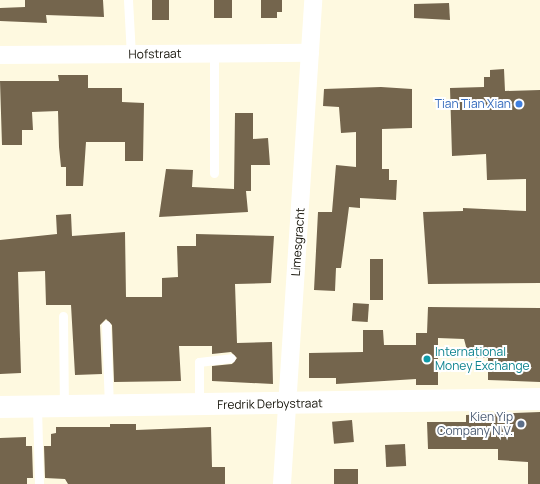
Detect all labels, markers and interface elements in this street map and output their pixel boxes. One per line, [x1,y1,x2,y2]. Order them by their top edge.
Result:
street label: Hofstraat [128,46,182,62]
place label: Tian Tian Xian [435,97,511,111]
marker: Tian Tian Xian [514,99,524,109]
street label: Limesgracht [288,207,308,277]
place label: International Money Exchange [435,345,530,373]
marker: International Money Exchange [422,354,432,364]
street label: Fredrik Derbystraat [217,396,323,412]
place label: Kien Yip Company N.V. [437,410,513,438]
marker: Kien Yip Company N.V. [516,419,526,429]

